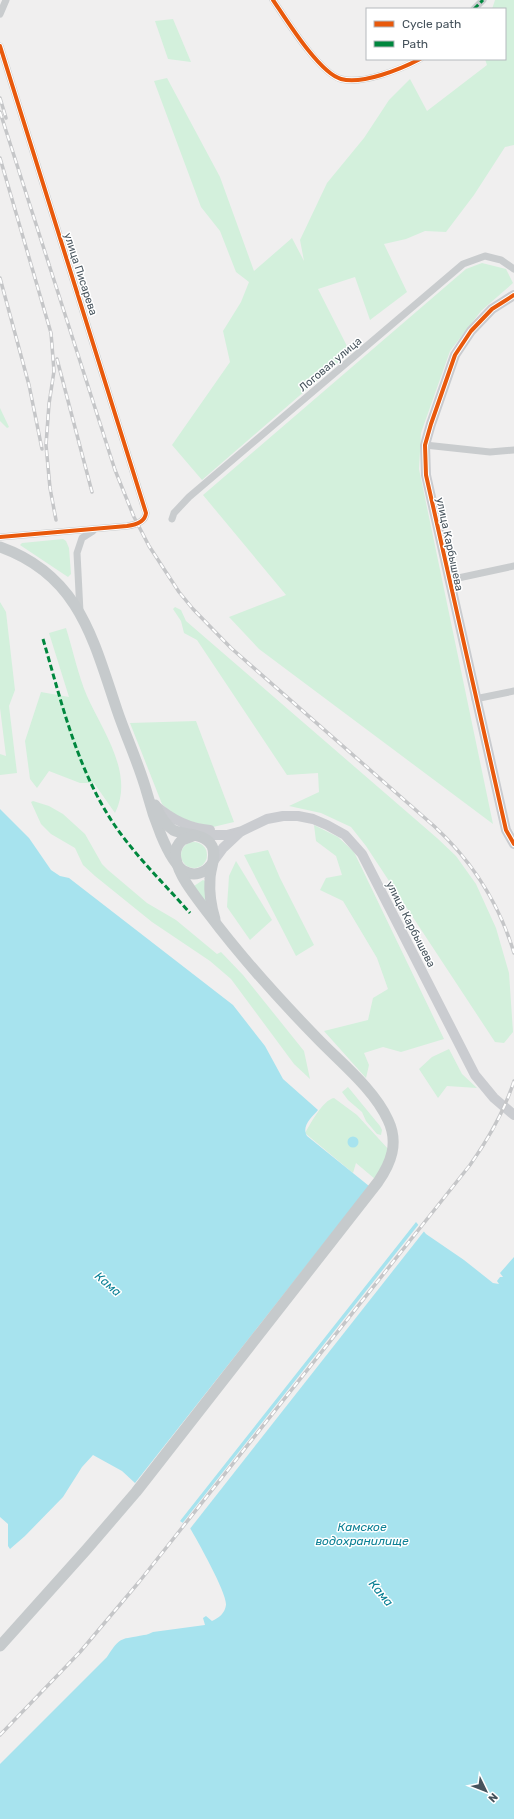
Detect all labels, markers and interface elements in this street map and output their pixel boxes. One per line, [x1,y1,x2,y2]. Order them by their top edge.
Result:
legend [366,8,506,60]
text: Cycle path [402,17,461,31]
text: Path [402,37,428,51]
street label: улица Писарева [61,231,100,317]
street label: Логовая улица [296,334,364,394]
street label: улица Карбышева [433,496,466,592]
street label: улица Карбышева [383,879,438,970]
water label: Кама [92,1269,124,1299]
water label: Камское водохранилище [315,1520,409,1548]
water label: Кама [366,1577,396,1609]
north arrow [466,1771,506,1811]
text: N [485,1790,500,1805]

